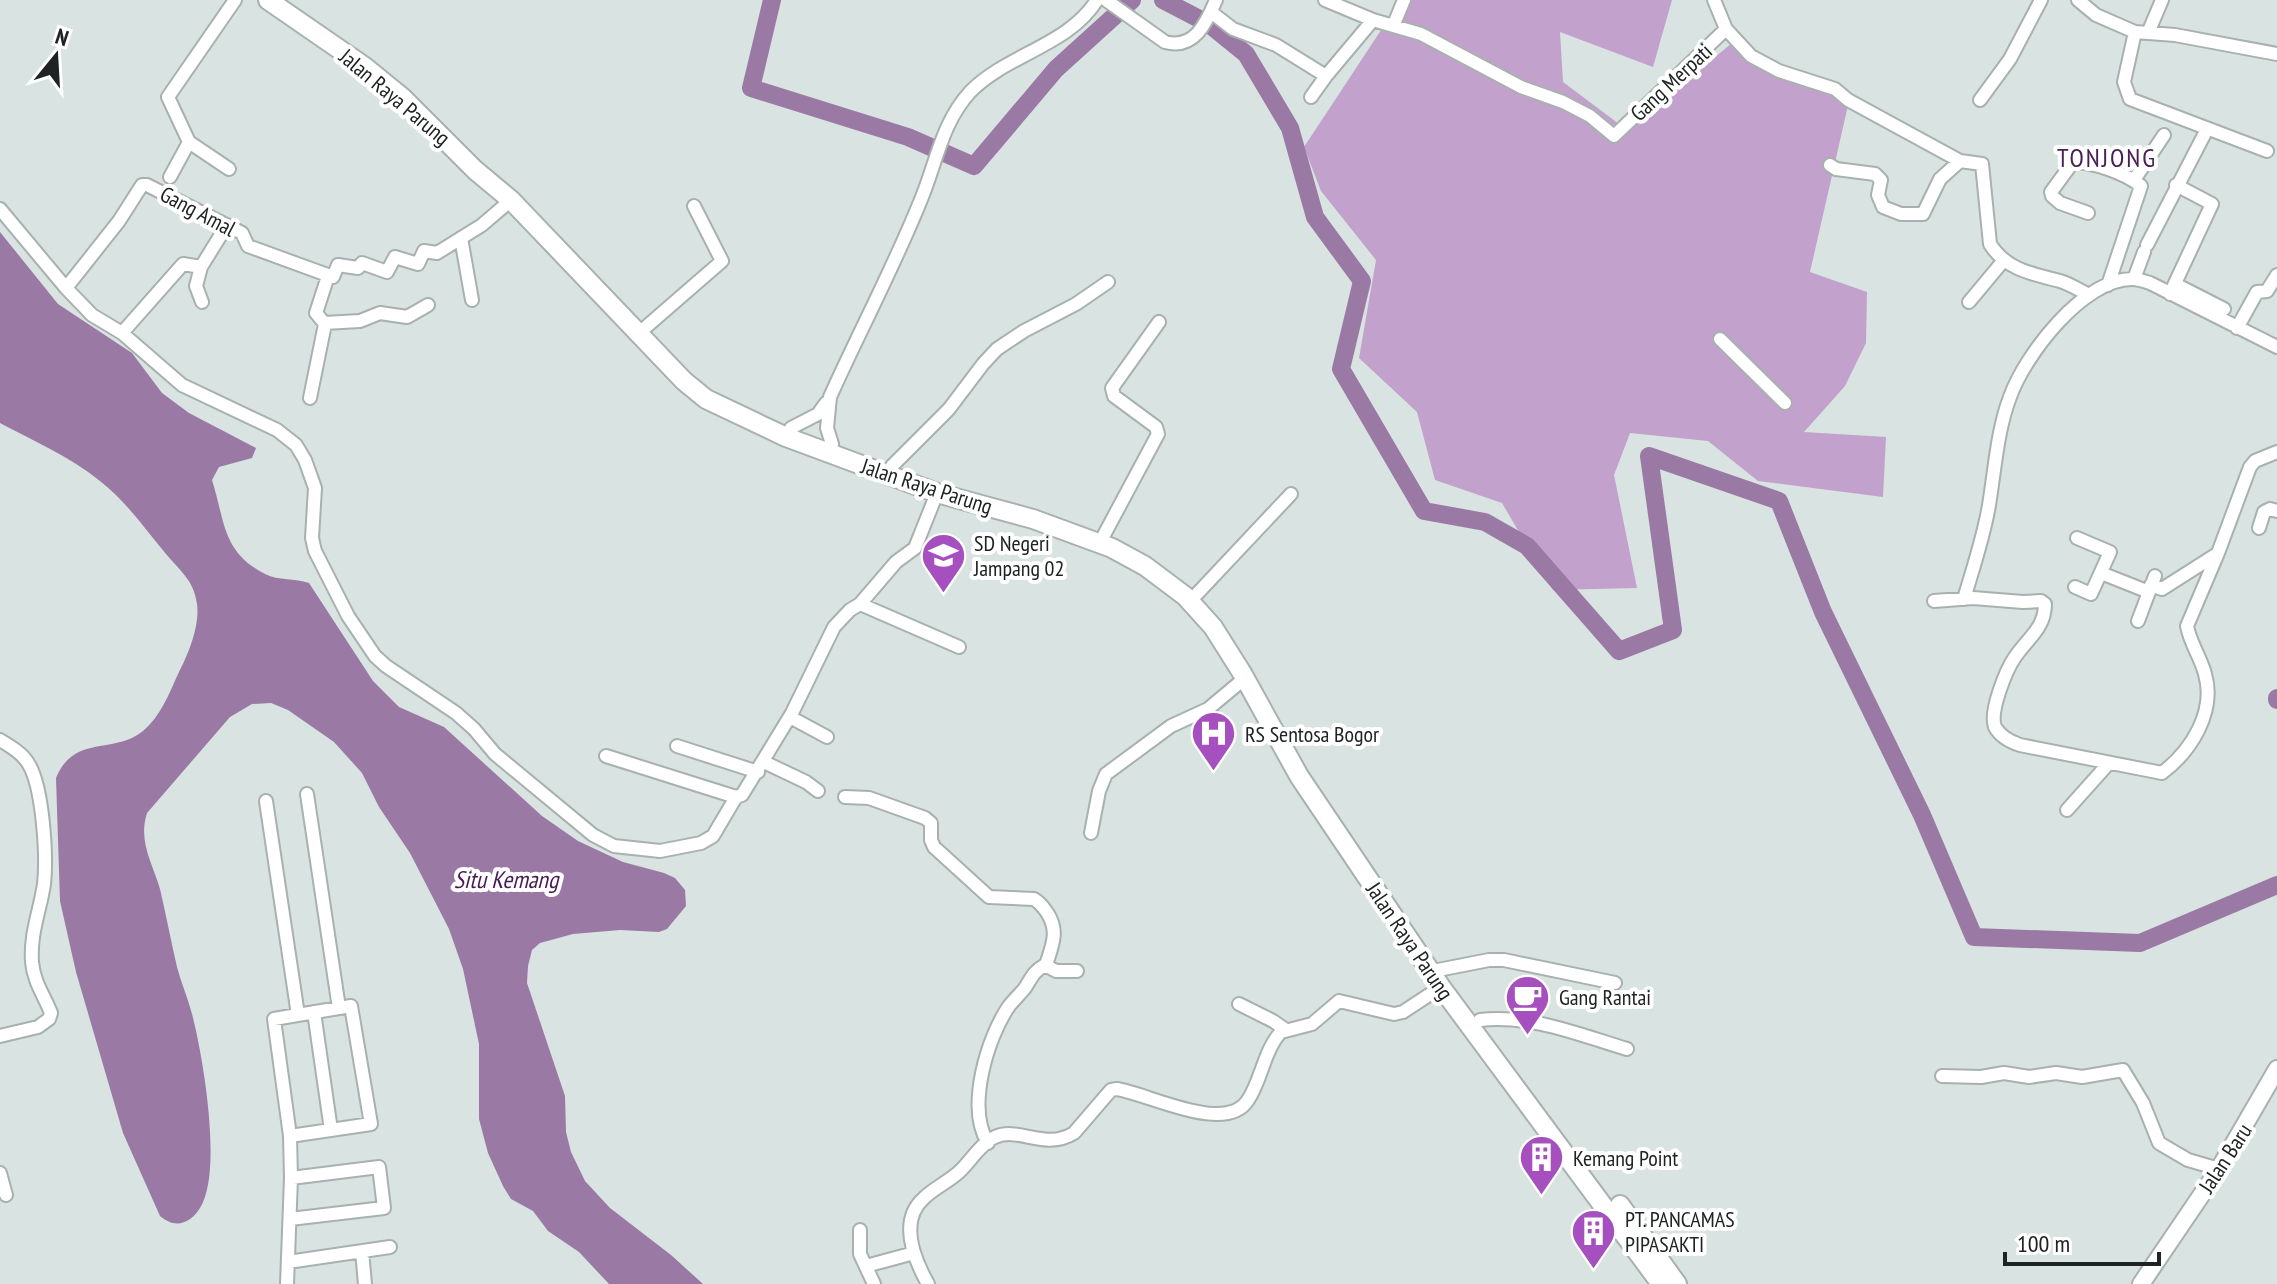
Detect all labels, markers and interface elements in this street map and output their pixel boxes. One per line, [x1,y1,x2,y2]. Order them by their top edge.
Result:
north arrow [16,16,96,96]
text: N [52,22,72,52]
street label: Gang Merpati [1624,37,1718,127]
street label: Jalan Raya Parung [333,42,456,152]
district label: TONJONG [2057,141,2157,174]
street label: Gang Amal [155,180,241,243]
street label: Jalan Raya Parung [857,451,996,520]
place label: SD Negeri Jampang 02 [973,529,1064,582]
school or university icon: SD Negeri Jampang 02 [919,532,967,595]
hospital icon: RS Sentosa Bogor [1190,710,1238,773]
place label: RS Sentosa Bogor [1245,720,1379,748]
water label: Situ Kemang [454,864,560,895]
street label: Jalan Raya Parung [1360,876,1460,1005]
cafe icon: Gang Rantai [1504,973,1552,1036]
place label: Gang Rantai [1559,983,1651,1011]
street label: Jalan Baru [2192,1118,2258,1199]
building icon: Kemang Point [1518,1134,1566,1197]
place label: Kemang Point [1573,1144,1678,1172]
place label: PT. PANCAMAS PIPASAKTI [1625,1205,1735,1258]
building icon: PT. PANCAMAS PIPASAKTI [1570,1208,1618,1271]
scale bar [2005,1216,2159,1266]
text: 100 m [2017,1228,2070,1259]

